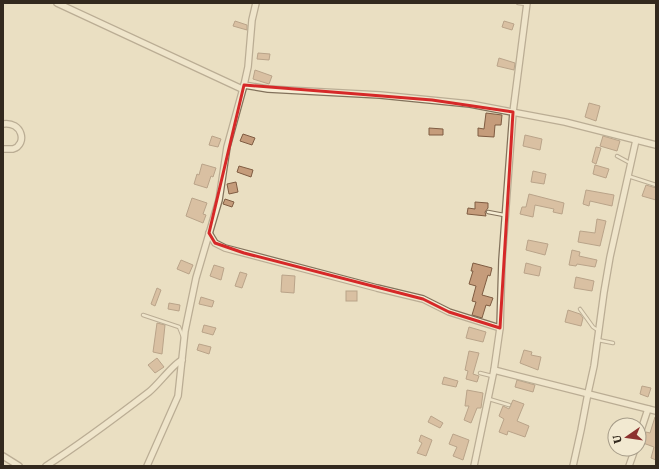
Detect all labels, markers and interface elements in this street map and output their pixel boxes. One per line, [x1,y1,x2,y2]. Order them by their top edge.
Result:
north arrow [607,417,647,457]
text: U [610,433,625,445]

